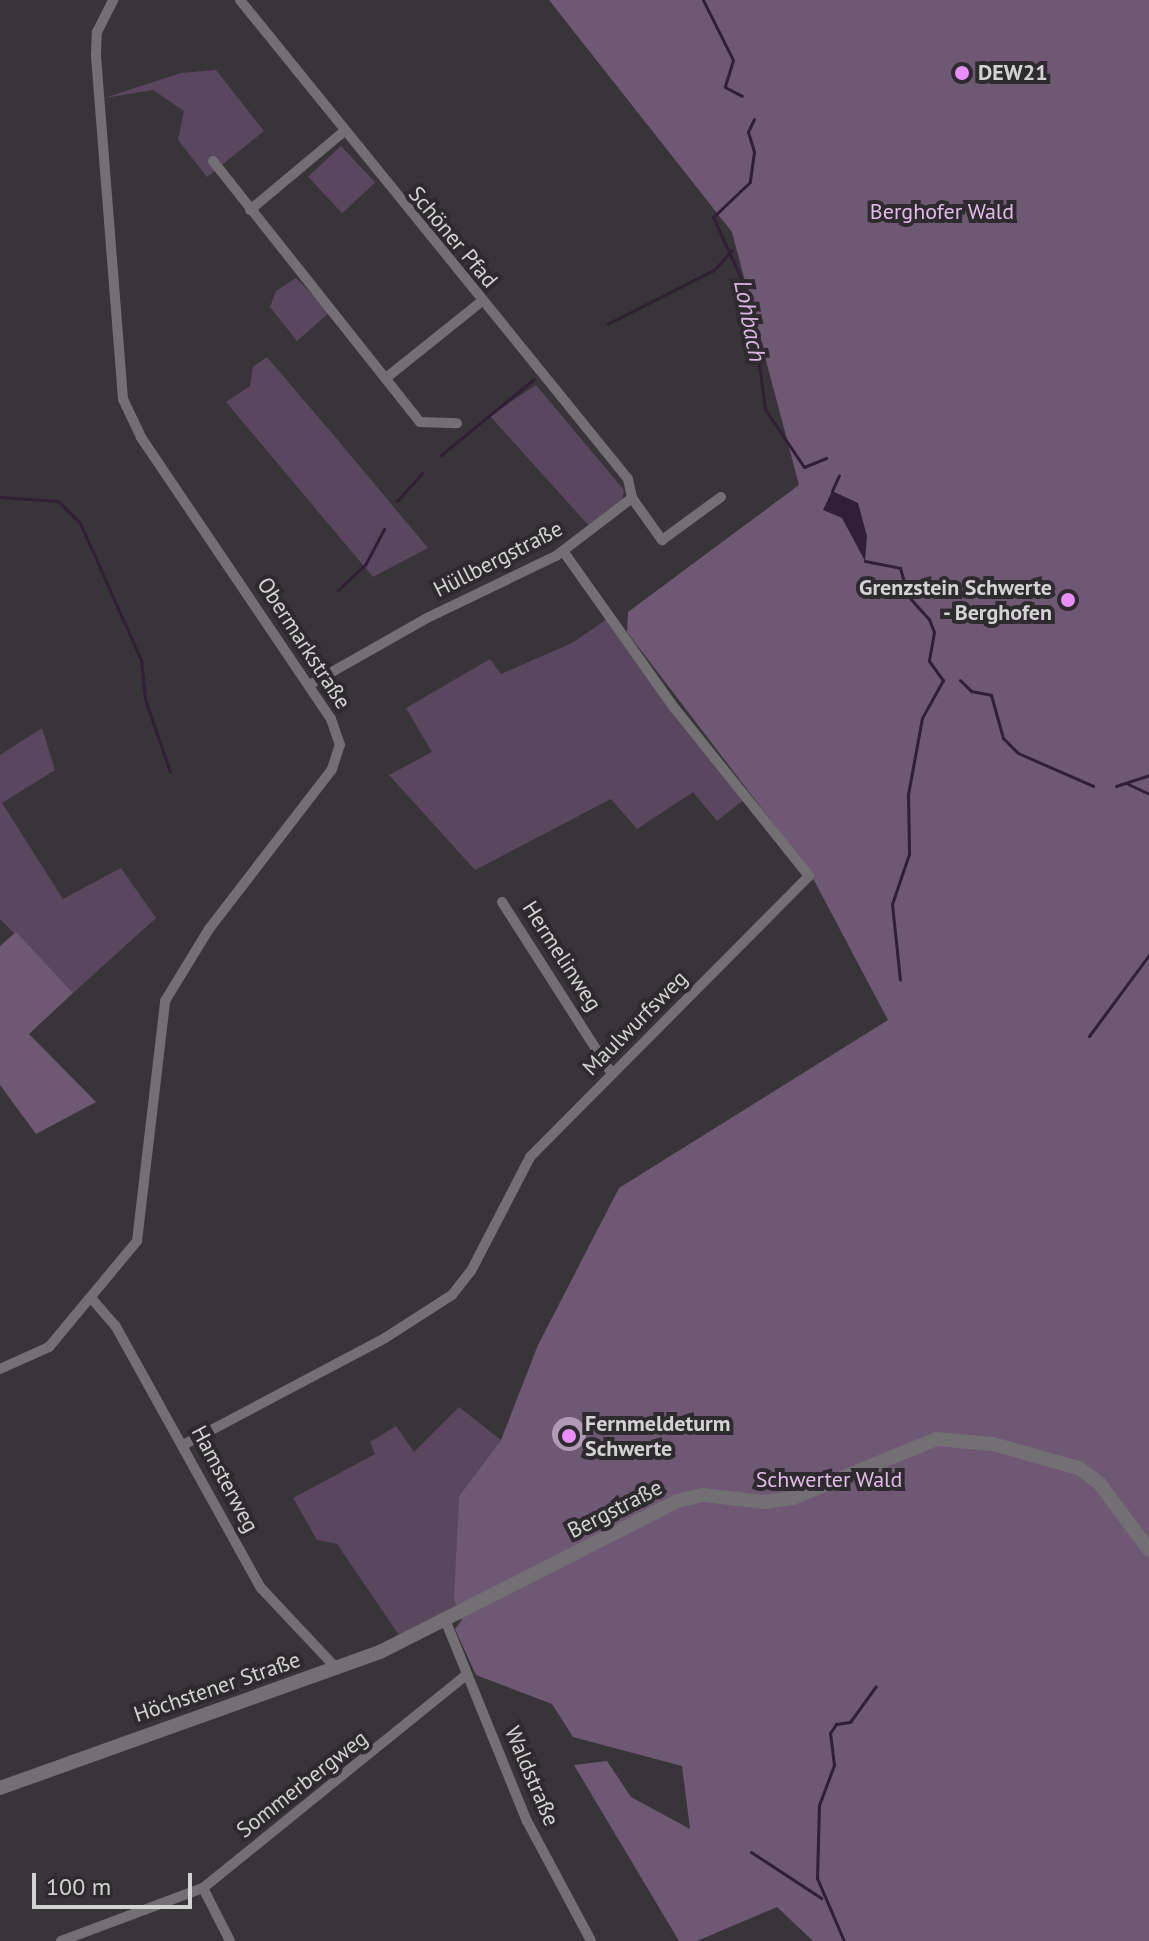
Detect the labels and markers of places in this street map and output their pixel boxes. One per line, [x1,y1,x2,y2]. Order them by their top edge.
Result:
place label: DEW21 [978,60,1048,86]
marker: DEW21 [953,64,971,82]
place label: Grenzstein Schwerte - Berghofen [859,574,1052,626]
marker: Grenzstein Schwerte - Berghofen [1059,591,1077,609]
place label: Fernmeldeturm Schwerte [585,1410,730,1462]
marker: Fernmeldeturm Schwerte [560,1427,578,1445]

